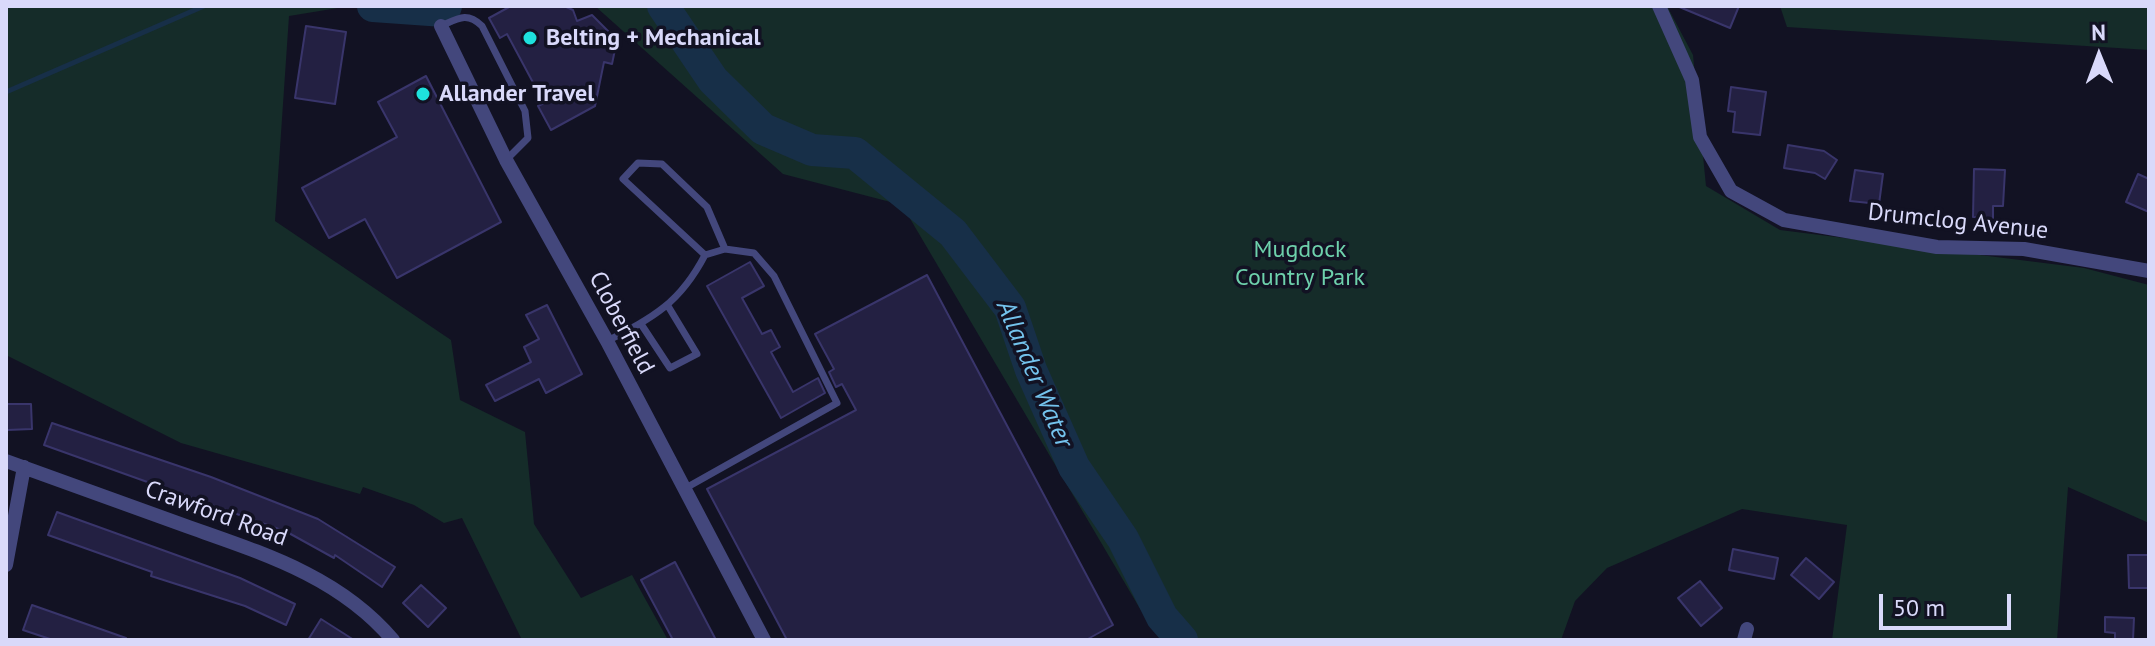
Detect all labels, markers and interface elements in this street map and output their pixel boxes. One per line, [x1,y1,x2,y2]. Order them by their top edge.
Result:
north arrow [2059,16,2139,96]
text: N [2091,18,2106,46]
place label: Belting + Mechanical [546,24,761,52]
marker: Belting + Mechanical [521,29,539,47]
place label: Allander Travel [439,80,594,108]
marker: Allander Travel [414,85,432,103]
street label: Drumclog Avenue [1866,198,2050,246]
park label: Mugdock Country Park [1235,236,1365,292]
street label: Cloberfield [582,267,660,379]
water label: Allander Water [989,296,1079,452]
street label: Crawford Road [141,475,291,553]
scale bar [1883,578,2015,628]
text: 50 m [1893,592,1945,623]

